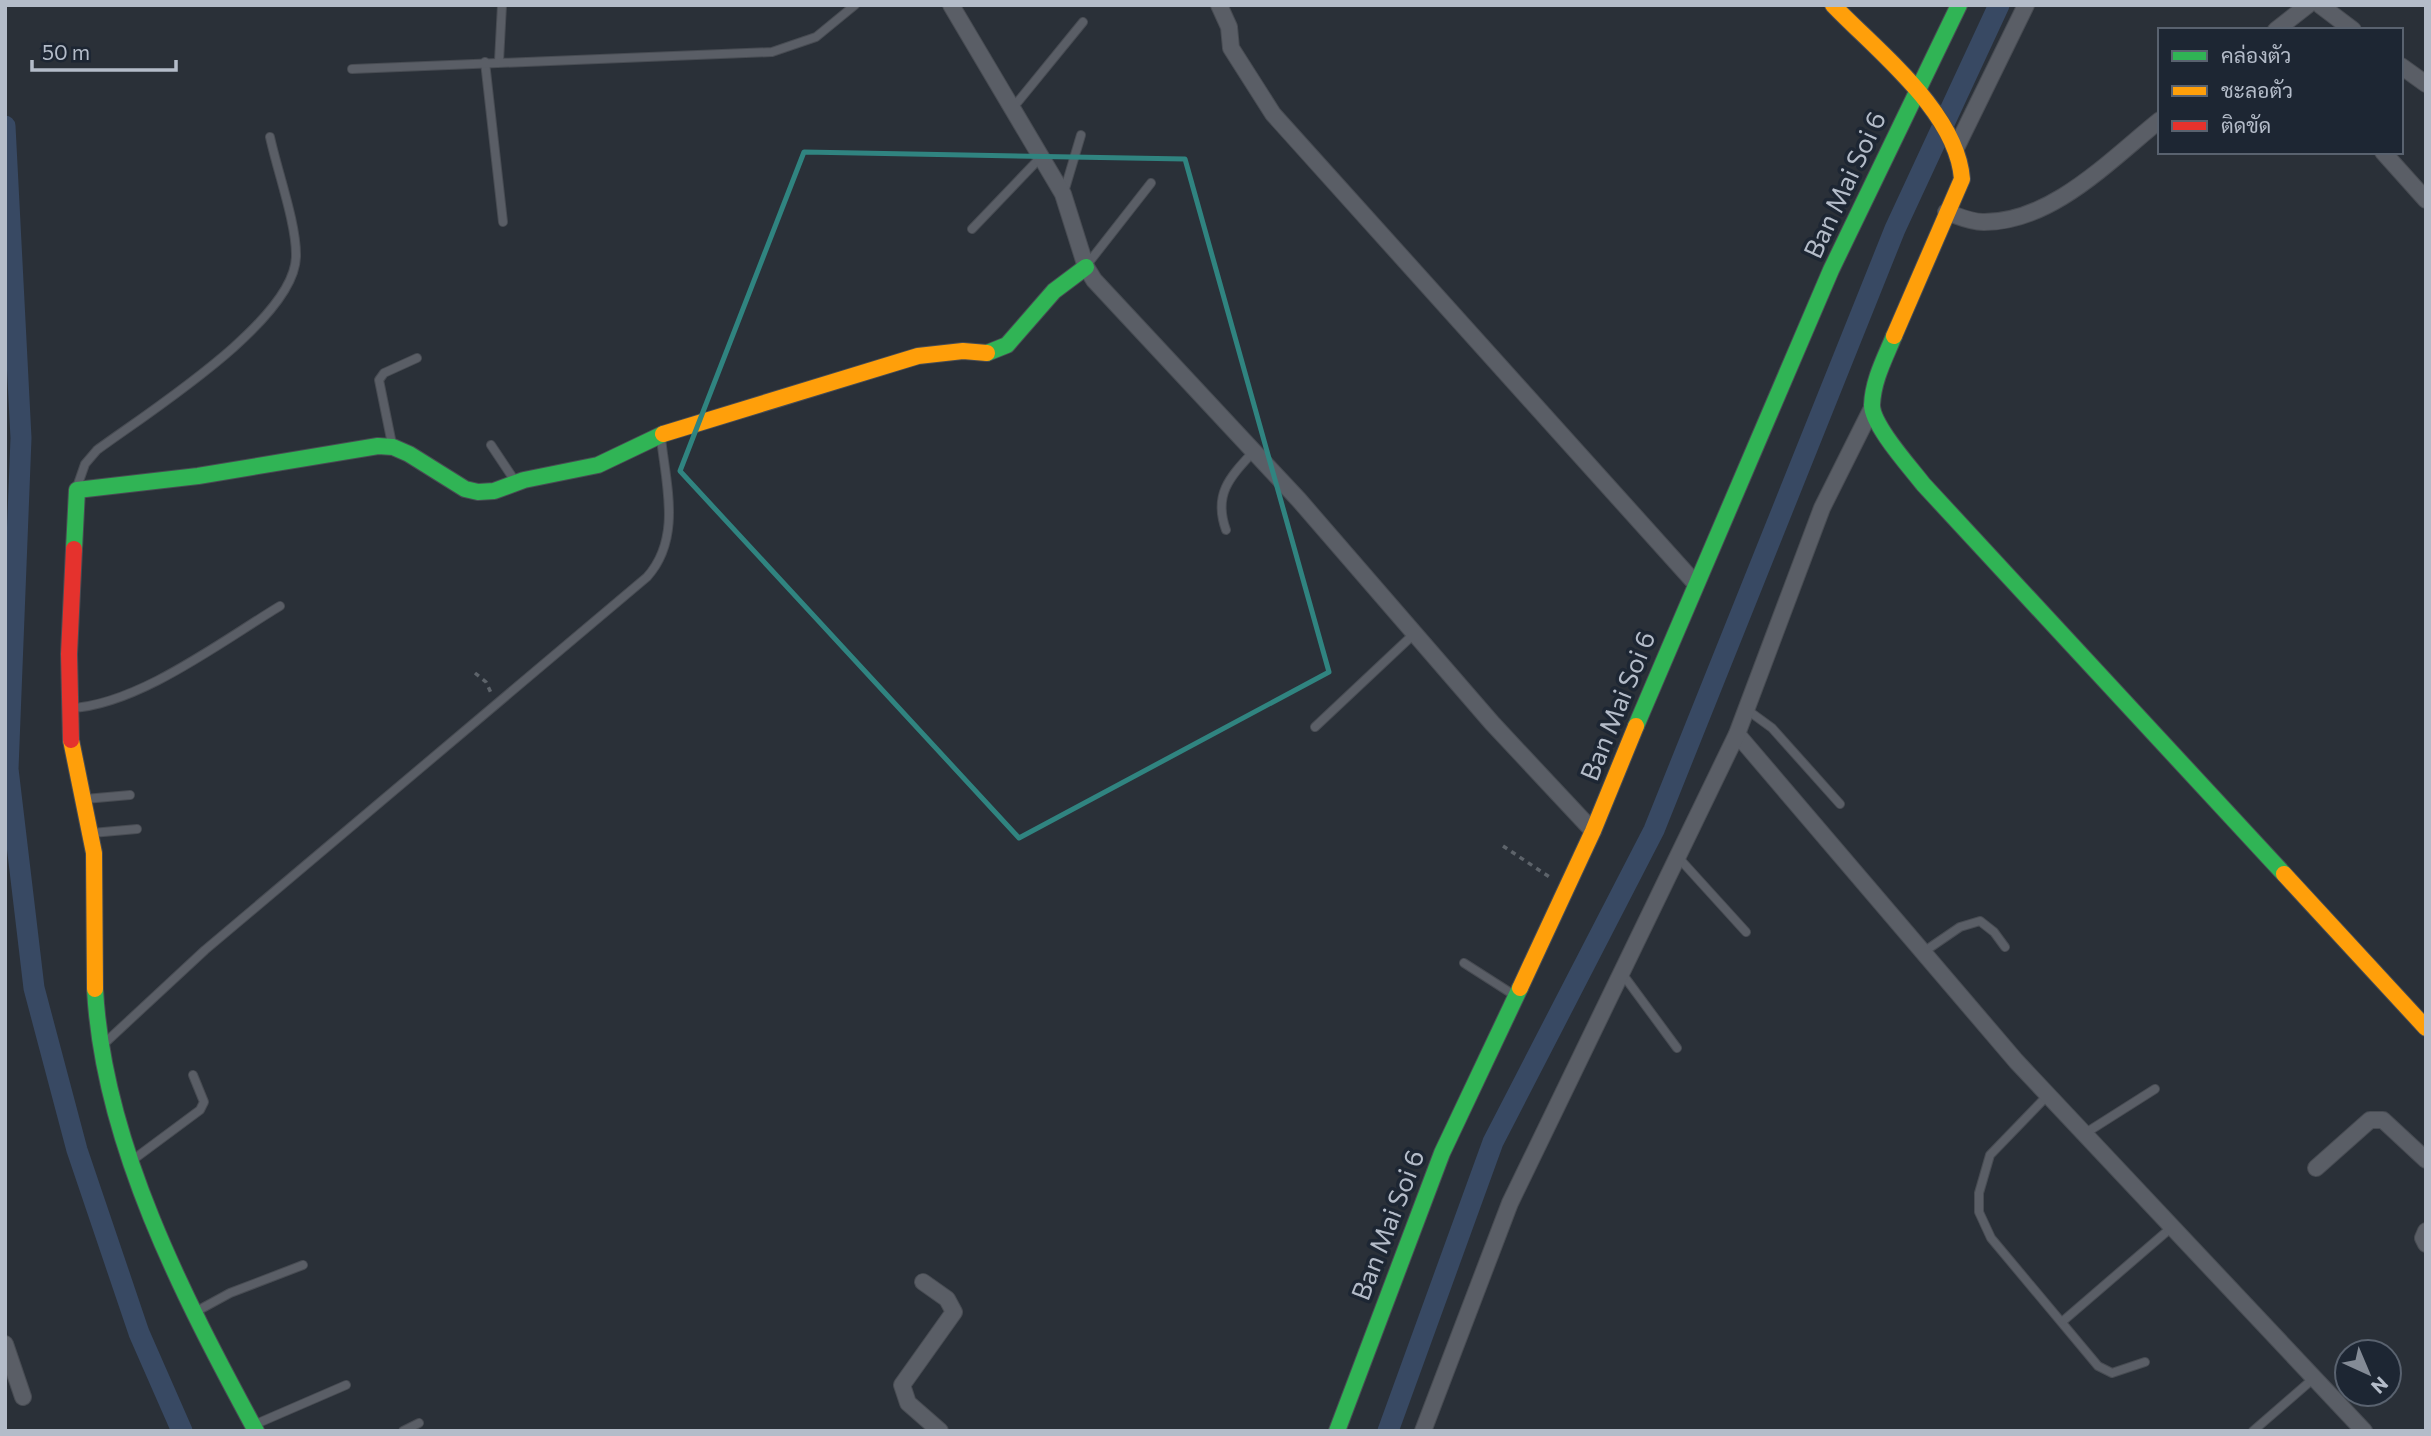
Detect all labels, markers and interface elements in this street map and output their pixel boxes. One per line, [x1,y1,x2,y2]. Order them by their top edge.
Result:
scale bar [32,28,175,72]
legend [2158,28,2403,154]
text: 50 m [42,39,90,64]
text: คล่องตัว [2221,42,2291,67]
text: ชะลอตัว [2221,77,2293,102]
street label: Ban Mai Soi 6 [1796,106,1891,263]
text: ติดขัด [2221,112,2271,137]
street label: Ban Mai Soi 6 [1573,626,1661,785]
street label: Ban Mai Soi 6 [1344,1145,1429,1304]
north arrow [2333,1338,2403,1408]
text: N [2367,1372,2393,1399]

